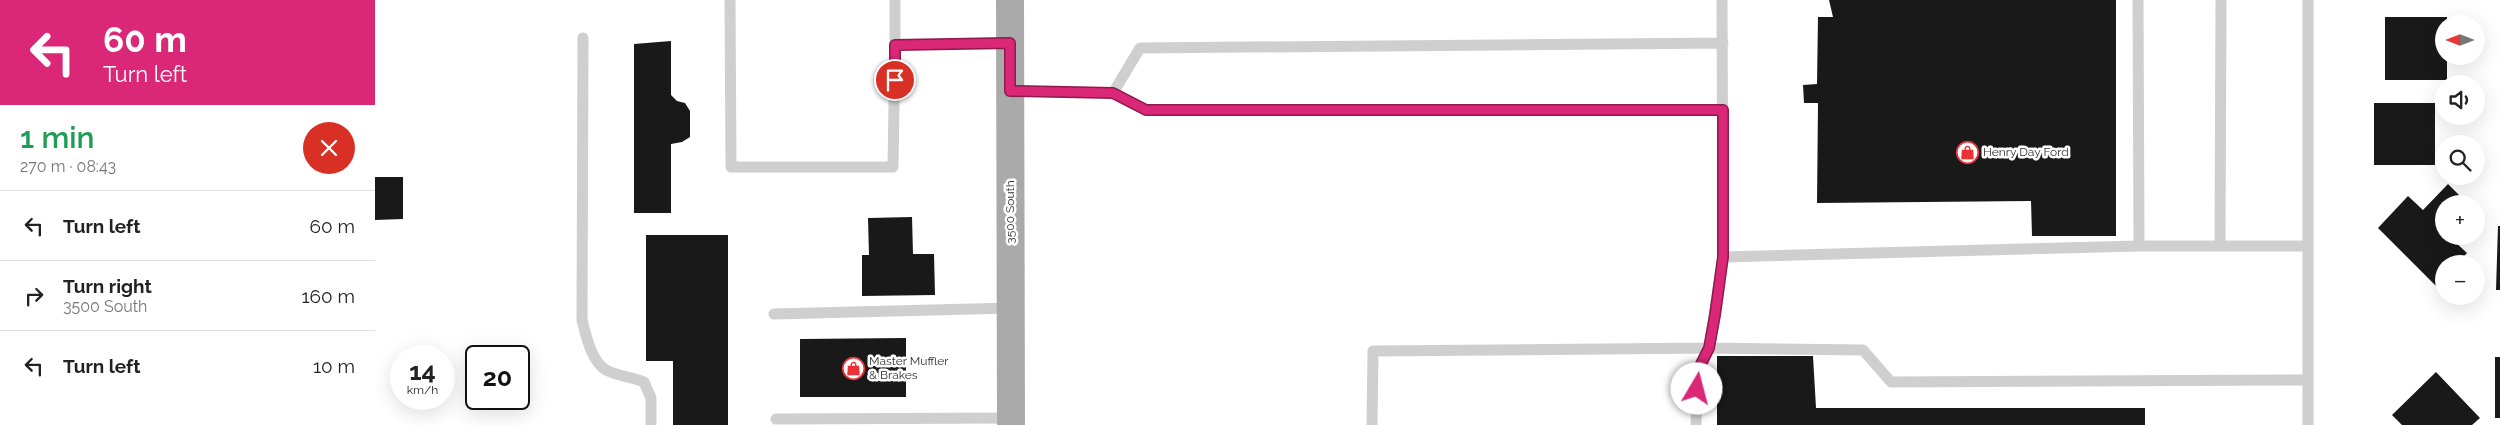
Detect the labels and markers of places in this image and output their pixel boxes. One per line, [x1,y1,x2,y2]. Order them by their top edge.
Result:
pin [874,59,916,101]
shop icon: Henry Day Ford [1955,140,1979,164]
place label: Henry Day Ford [1983,145,2069,159]
place label: Master Muffler & Brakes [869,354,949,382]
shop icon: Master Muffler & Brakes [841,356,865,380]

